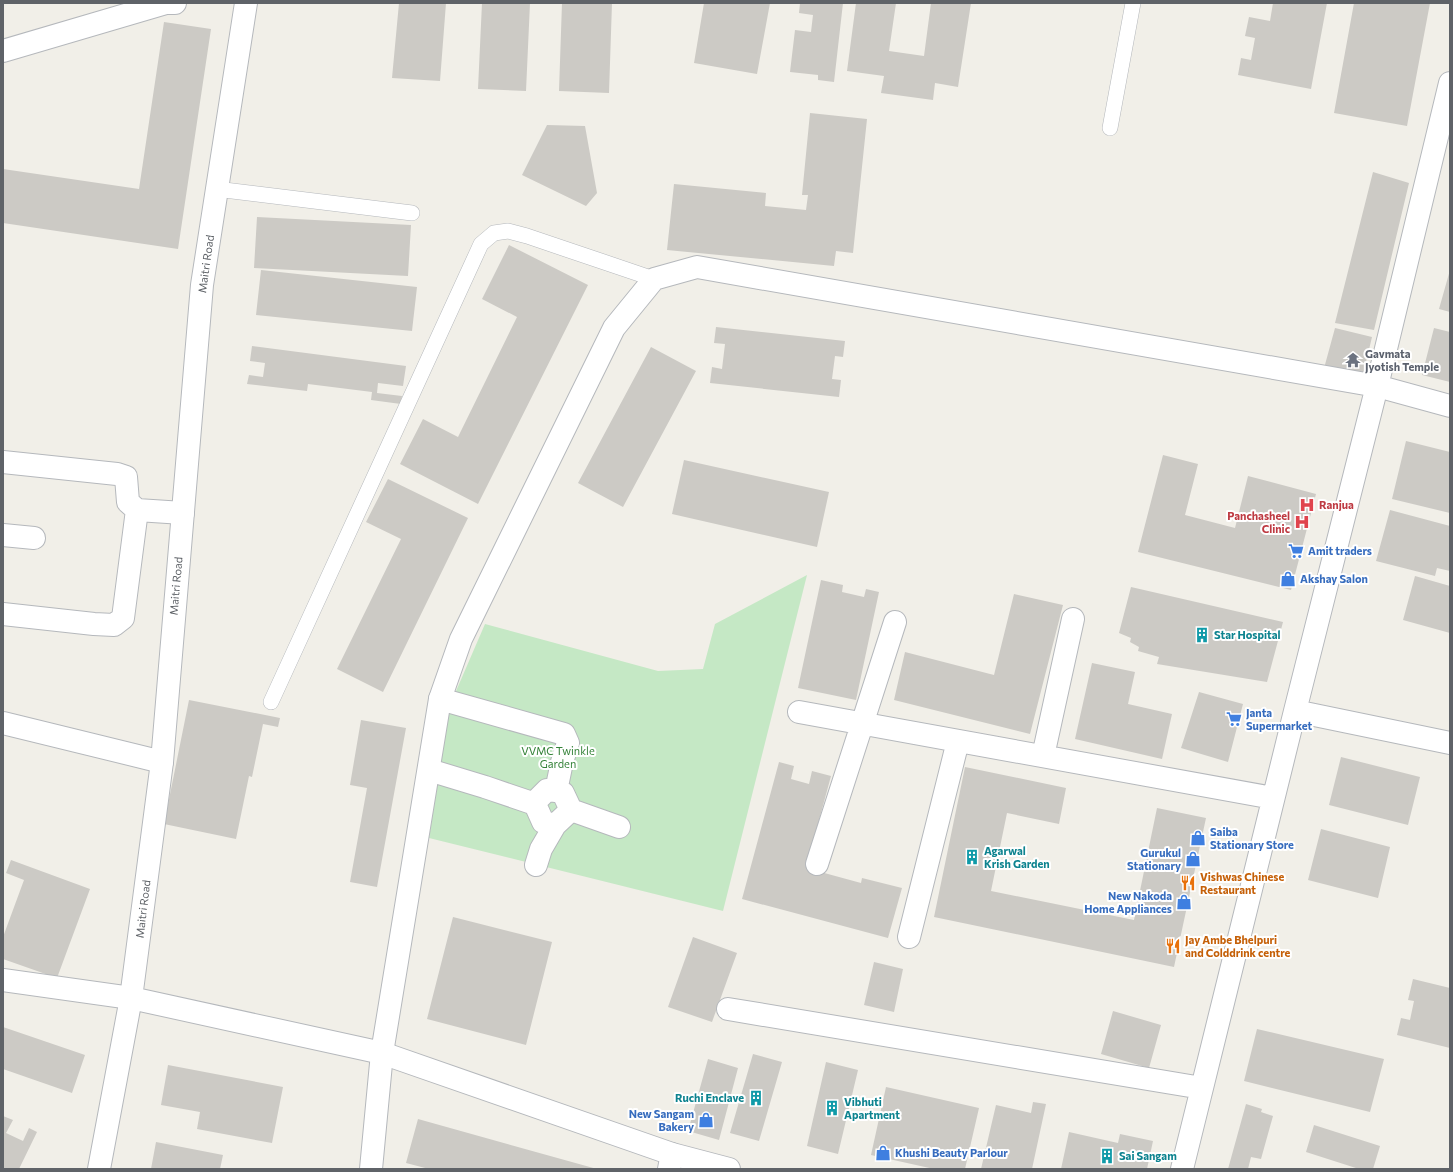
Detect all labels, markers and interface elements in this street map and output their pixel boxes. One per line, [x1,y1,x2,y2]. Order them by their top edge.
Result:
street label: Maitri Road [195,234,216,294]
place label: Gavmata Jyotish Temple [1365,347,1439,374]
temple icon: Gavmata Jyotish Temple [1344,351,1362,369]
hospital icon: Ranjua [1298,496,1316,514]
place label: Ranjua [1319,498,1354,511]
place label: Panchasheel Clinic [1227,509,1290,535]
hospital icon: Panchasheel Clinic [1293,513,1311,531]
supermarket icon: Amit traders [1287,542,1305,560]
place label: Amit traders [1308,544,1372,557]
street label: Maitri Road [166,556,185,616]
shop icon: Akshay Salon [1279,570,1297,588]
place label: Akshay Salon [1300,572,1368,585]
building icon: Star Hospital [1193,626,1211,644]
place label: Star Hospital [1214,628,1280,641]
place label: Janta Supermarket [1246,706,1312,732]
supermarket icon: Janta Supermarket [1225,710,1243,728]
park label: VVMC Twinkle Garden [521,744,595,770]
place label: Saiba Stationary Store [1210,825,1294,851]
shop icon: Saiba Stationary Store [1189,829,1207,847]
place label: Agarwal Krish Garden [984,844,1050,870]
place label: Gurukul Stationary [1127,846,1181,872]
building icon: Agarwal Krish Garden [963,848,981,866]
shop icon: Gurukul Stationary [1184,850,1202,868]
place label: Vishwas Chinese Restaurant [1200,870,1284,896]
restaurant icon: Vishwas Chinese Restaurant [1179,874,1197,892]
street label: Maitri Road [132,879,153,939]
place label: New Nakoda Home Appliances [1084,889,1172,915]
shop icon: New Nakoda Home Appliances [1175,893,1193,911]
place label: Jay Ambe Bhelpuri and Colddrink centre [1185,933,1291,959]
restaurant icon: Jay Ambe Bhelpuri and Colddrink centre [1164,937,1182,955]
building icon: Ruchi Enclave [747,1089,765,1107]
place label: Ruchi Enclave [675,1091,744,1104]
place label: Vibhuti Apartment [844,1095,900,1121]
building icon: Vibhuti Apartment [823,1099,841,1117]
place label: New Sangam Bakery [629,1107,694,1133]
shop icon: New Sangam Bakery [697,1111,715,1129]
shop icon: Khushi Beauty Parlour [874,1144,892,1162]
place label: Khushi Beauty Parlour [895,1146,1008,1159]
building icon: Sai Sangam [1098,1147,1116,1165]
place label: Sai Sangam [1119,1149,1177,1162]

